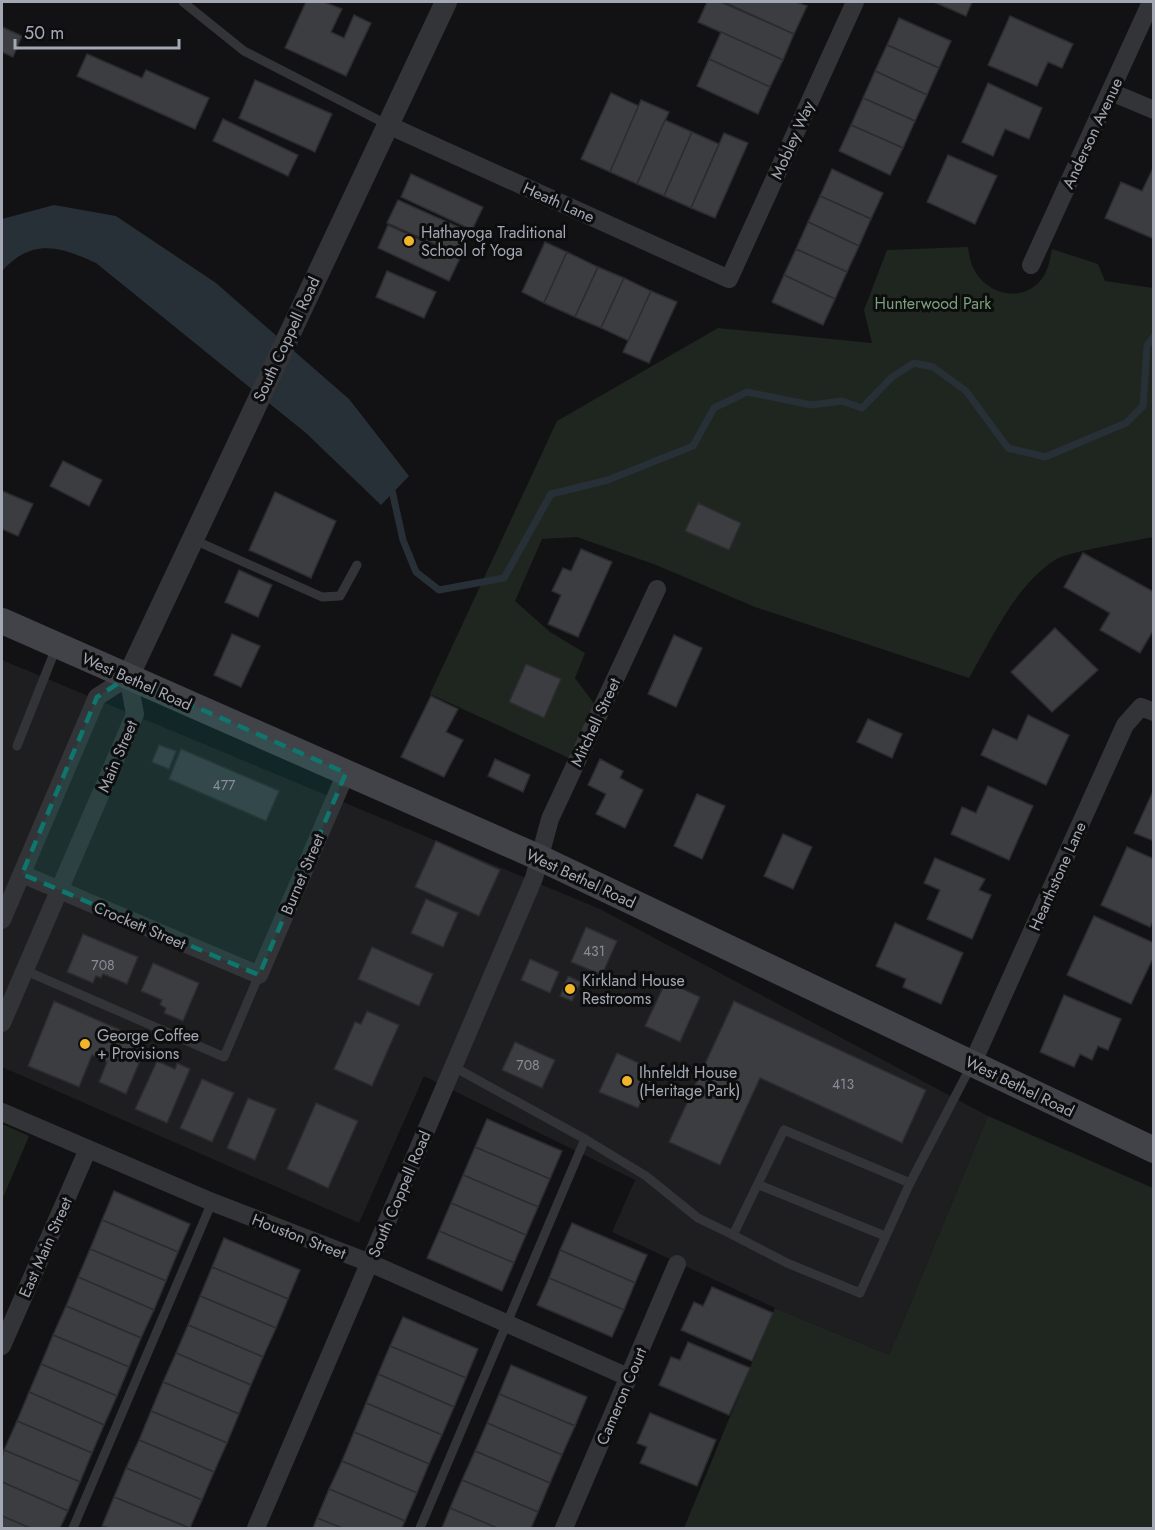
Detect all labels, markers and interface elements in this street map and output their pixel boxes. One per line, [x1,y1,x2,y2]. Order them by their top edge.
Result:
scale bar [15,12,178,50]
text: 50 m [24,20,64,46]
street label: Anderson Avenue [1057,74,1128,192]
street label: Mobley Way [765,97,820,183]
street label: Heath Lane [519,177,598,228]
place label: Hathayoga Traditional School of Yoga [421,221,566,262]
marker: Hathayoga Traditional School of Yoga [402,234,416,248]
street label: South Coppell Road [247,273,326,406]
park label: Hunterwood Park [875,292,992,315]
street label: West Bethel Road [78,647,196,716]
street label: Mitchell Street [565,674,626,770]
street label: Main Street [92,716,143,796]
house number: 477 [213,775,236,795]
street label: Hearthstone Lane [1023,818,1092,934]
street label: Burnet Street [275,830,330,918]
street label: West Bethel Road [522,843,639,914]
street label: Crockett Street [90,896,190,955]
house number: 431 [583,941,605,961]
house number: 708 [91,955,115,975]
place label: Kirkland House Restrooms [582,969,685,1010]
marker: Kirkland House Restrooms [563,982,577,996]
place label: George Coffee + Provisions [97,1024,199,1065]
marker: George Coffee + Provisions [78,1037,92,1051]
street label: West Bethel Road [961,1050,1078,1123]
house number: 708 [516,1055,540,1075]
place label: Ihnfeldt House (Heritage Park) [639,1061,740,1102]
marker: Ihnfeldt House (Heritage Park) [620,1074,634,1088]
house number: 413 [832,1074,854,1094]
street label: South Coppell Road [362,1127,437,1261]
street label: East Main Street [13,1193,78,1301]
street label: Houston Street [248,1208,349,1265]
street label: Cameron Court [591,1344,652,1449]

